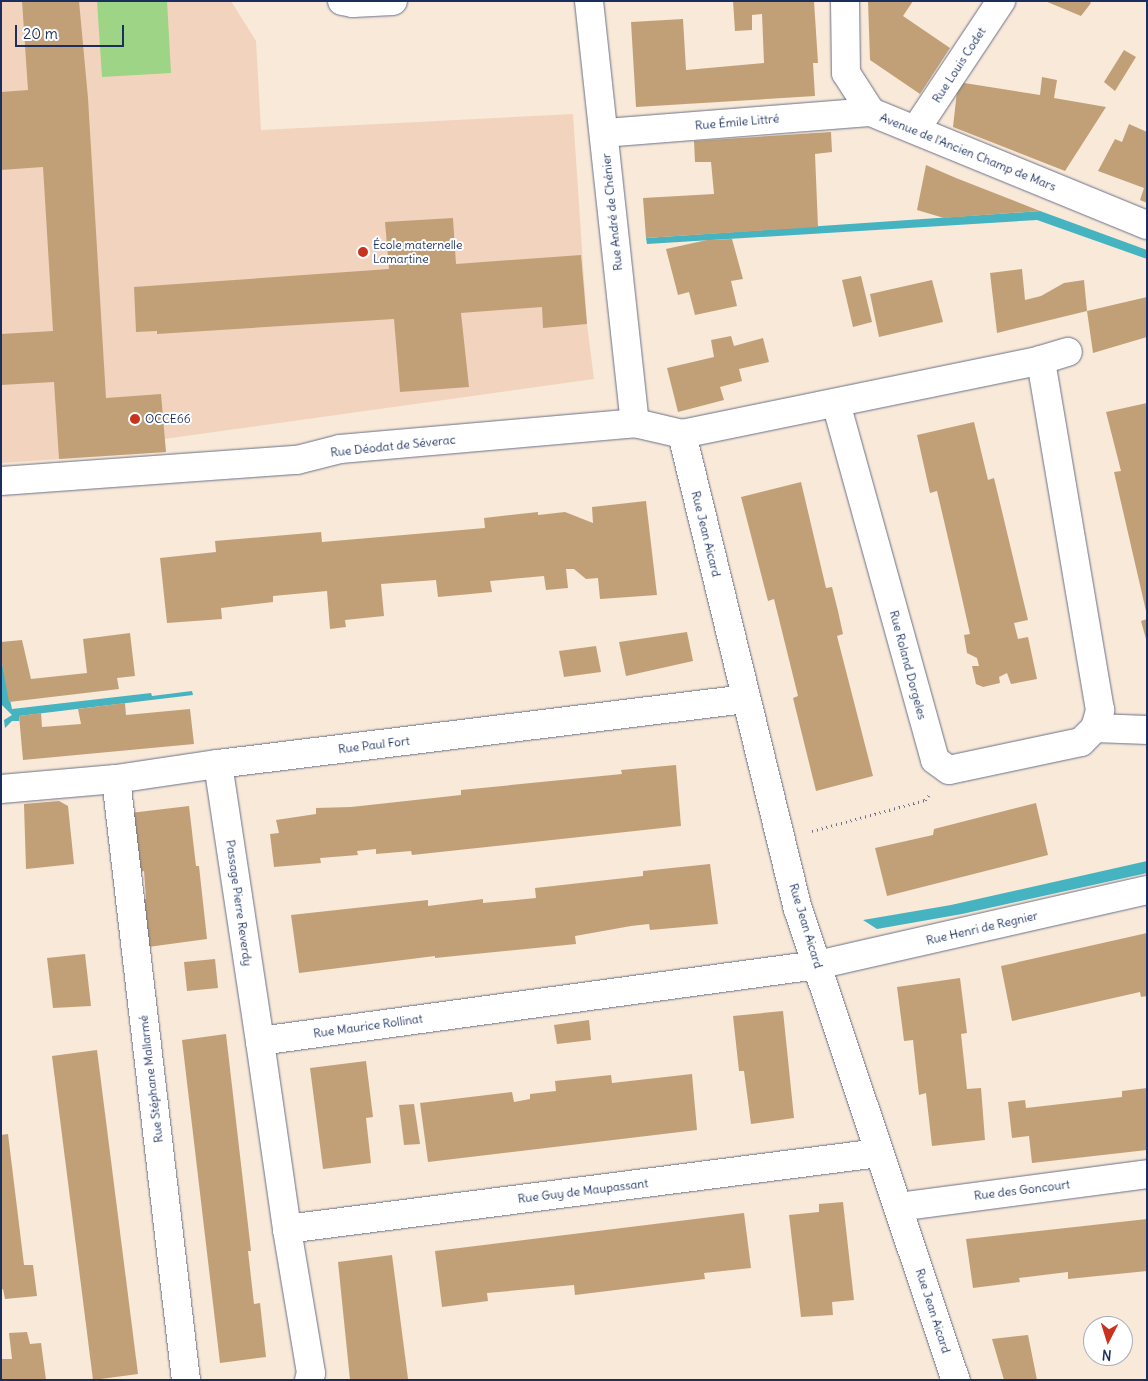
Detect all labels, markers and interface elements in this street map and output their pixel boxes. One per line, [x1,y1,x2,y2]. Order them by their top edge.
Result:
scale bar [18,15,126,47]
text: 20 m [23,24,58,43]
street label: Rue Louis Codet [929,25,989,105]
street label: Avenue de l'Ancien Champ de Mars [878,110,1058,194]
street label: Rue Émile Littré [694,111,780,133]
street label: Rue André de Chénier [599,153,625,271]
place label: École maternelle Lamartine [373,238,463,266]
marker: École maternelle Lamartine [357,246,369,258]
place label: OCCE66 [145,412,191,426]
marker: OCCE66 [129,413,141,425]
street label: Rue Déodat de Séverac [330,432,456,460]
street label: Rue Jean Aicard [688,490,724,578]
street label: Rue Roland Dorgeles [887,609,929,721]
street label: Rue Paul Fort [337,733,411,757]
street label: Passage Pierre Reverdy [223,839,255,967]
street label: Rue Jean Aicard [786,882,826,970]
street label: Rue Henri de Regnier [925,908,1039,948]
street label: Rue Maurice Rollinat [312,1011,424,1041]
street label: Rue Stéphane Mallarmé [136,1015,166,1143]
street label: Rue Guy de Maupassant [517,1176,649,1206]
street label: Rue des Goncourt [973,1177,1071,1203]
street label: Rue Jean Aicard [913,1267,953,1355]
north arrow [1083,1316,1133,1366]
text: N [1101,1346,1112,1364]

